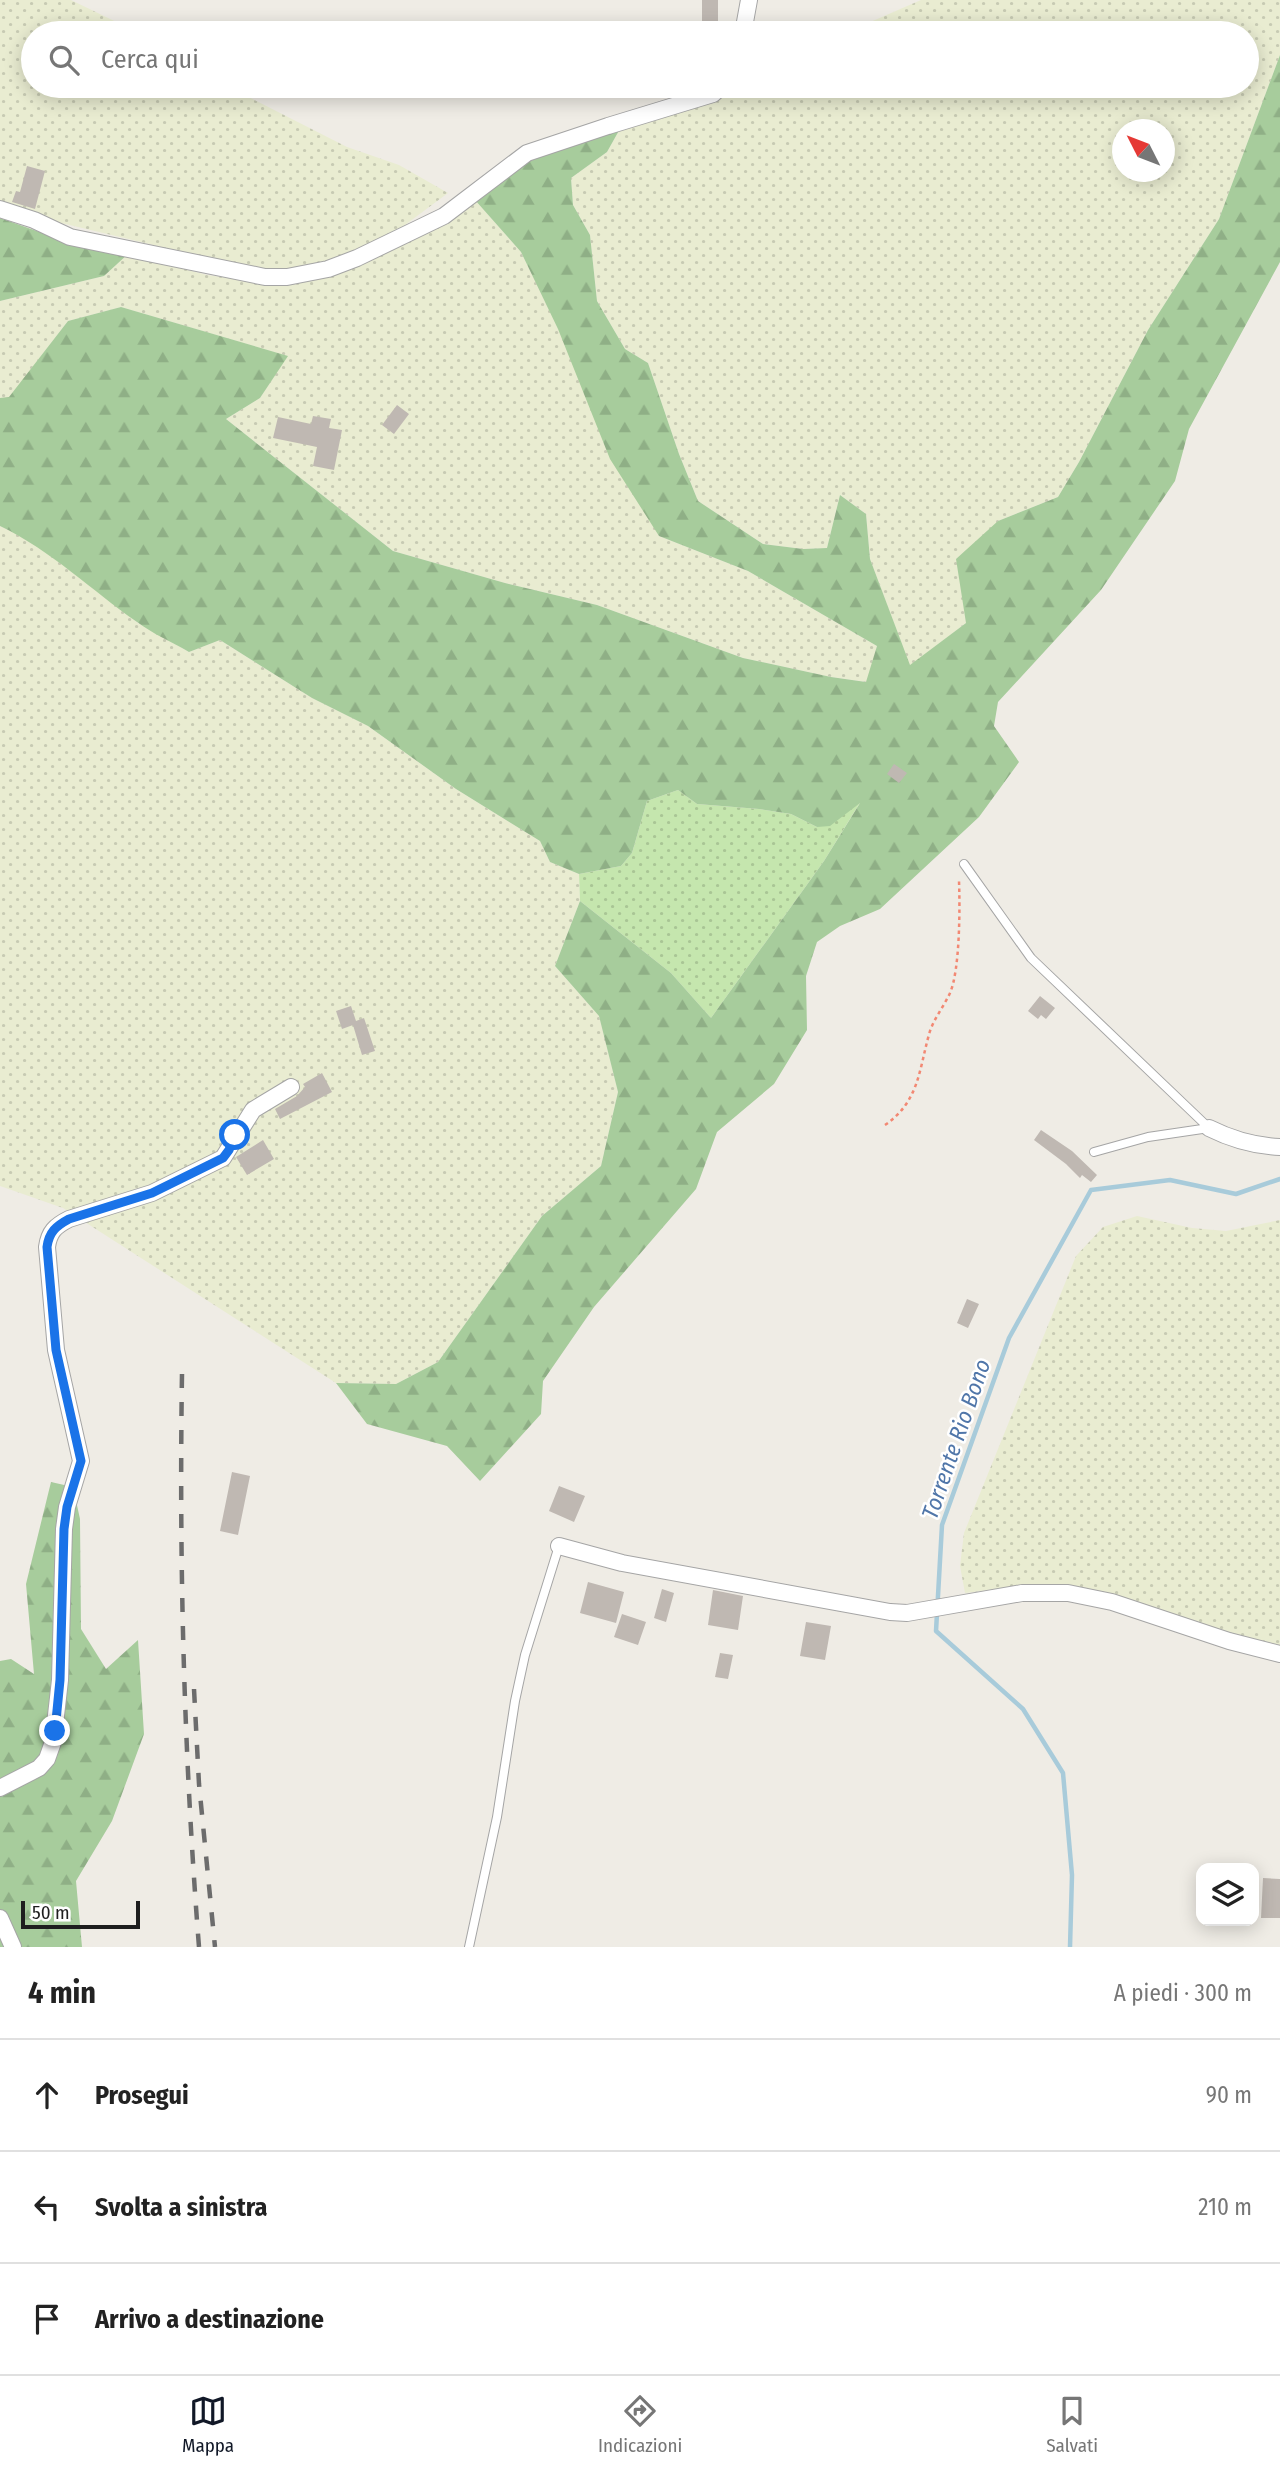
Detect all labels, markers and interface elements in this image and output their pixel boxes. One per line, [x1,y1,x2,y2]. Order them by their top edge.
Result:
search box [21,21,1259,98]
icon: search [45,41,83,79]
text: Cerca qui [101,44,199,75]
north arrow [1112,119,1175,182]
route start [219,1119,250,1150]
water label: Torrente Rio Bono [916,1355,996,1523]
route end [39,1715,70,1746]
map controls [1196,1863,1259,1926]
button: layers [1196,1863,1259,1926]
scale bar [21,1898,140,1930]
text: 50 m [32,1901,70,1924]
text: 4 min [28,1975,96,2011]
text: A piedi · 300 m [1114,1979,1252,2007]
icon: ahead [28,2076,66,2114]
text: Prosegui [95,2080,189,2111]
text: 90 m [1206,2081,1252,2109]
icon: left [28,2188,66,2226]
text: Svolta a sinistra [95,2192,267,2223]
text: 210 m [1198,2193,1252,2221]
icon: arrive [28,2300,66,2338]
text: Arrivo a destinazione [95,2304,324,2335]
tab: Mappa [182,2392,234,2457]
tab: Indicazioni [598,2392,682,2457]
tab: Salvati [1046,2392,1098,2457]

